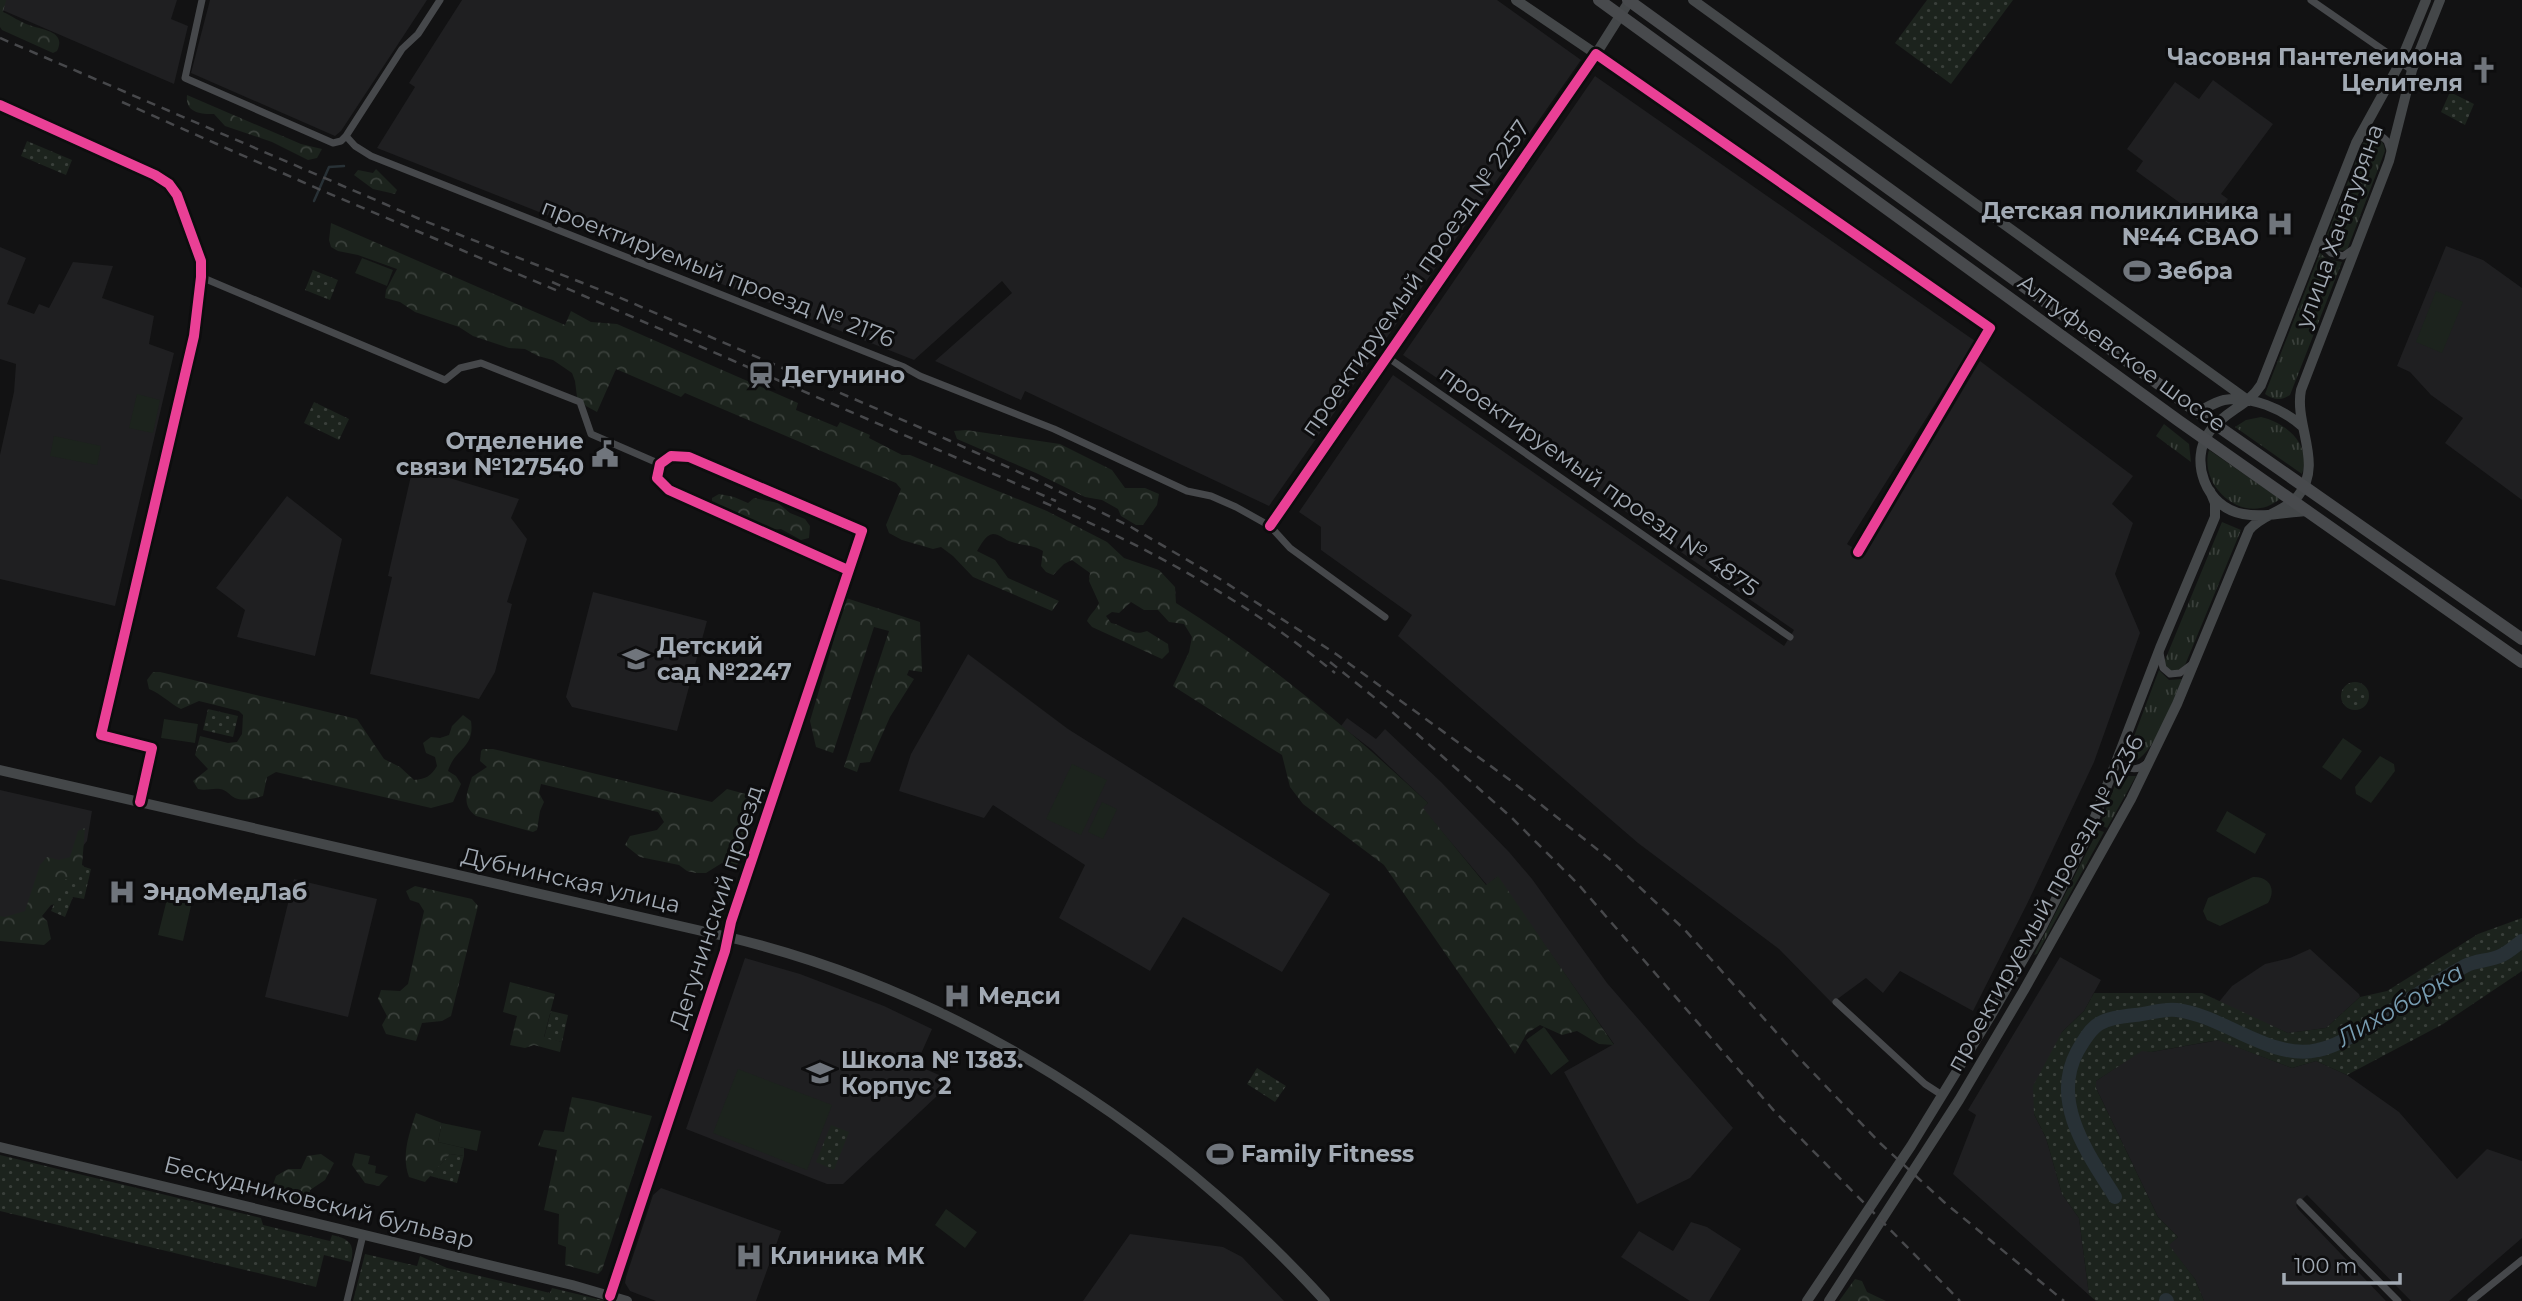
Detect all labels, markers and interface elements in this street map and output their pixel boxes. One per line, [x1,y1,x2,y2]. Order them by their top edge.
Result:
place label: Часовня Пантелеимона Целителя [2168,43,2463,97]
church icon: Часовня Пантелеимона Целителя [2469,55,2499,85]
street label: проектируемый проезд № 2257 [1295,115,1535,441]
street label: улица Хачатуряна [2289,120,2389,333]
street label: проектируемый проезд № 2176 [538,193,898,353]
place label: Детская поликлиника №44 СВАО [1981,197,2259,251]
hospital icon: Детская поликлиника №44 СВАО [2265,209,2295,239]
sports icon: Зебра [2122,256,2152,286]
place label: Зебра [2157,257,2233,285]
street label: Алтуфьевское шоссе [2012,268,2232,438]
station icon: Дегунино [746,360,776,390]
street label: проектируемый проезд № 4875 [1434,360,1764,602]
place label: Дегунино [782,361,905,389]
place label: Отделение связи №127540 [396,427,584,481]
public building icon: Отделение связи №127540 [590,439,620,469]
place label: Детский сад №2247 [657,632,792,686]
school or university icon: Детский сад №2247 [621,644,651,674]
street label: проектируемый проезд № 2236 [1941,730,2149,1076]
street label: Дегунинский проезд [663,782,769,1032]
street label: Дубнинская улица [459,841,683,919]
hospital icon: ЭндоМедЛаб [107,877,137,907]
place label: ЭндоМедЛаб [143,878,307,906]
water label: Лихоборка [2331,957,2468,1053]
hospital icon: Медси [942,981,972,1011]
place label: Медси [978,982,1061,1010]
place label: Школа № 1383. Корпус 2 [841,1046,1023,1100]
school or university icon: Школа № 1383. Корпус 2 [805,1058,835,1088]
sports icon: Family Fitness [1205,1139,1235,1169]
place label: Family Fitness [1241,1140,1414,1168]
street label: Бескудниковский бульвар [161,1150,477,1254]
hospital icon: Клиника МК [734,1241,764,1271]
place label: Клиника МК [770,1242,925,1270]
scale bar [2284,1242,2400,1286]
text: 100 m [2294,1253,2357,1278]

